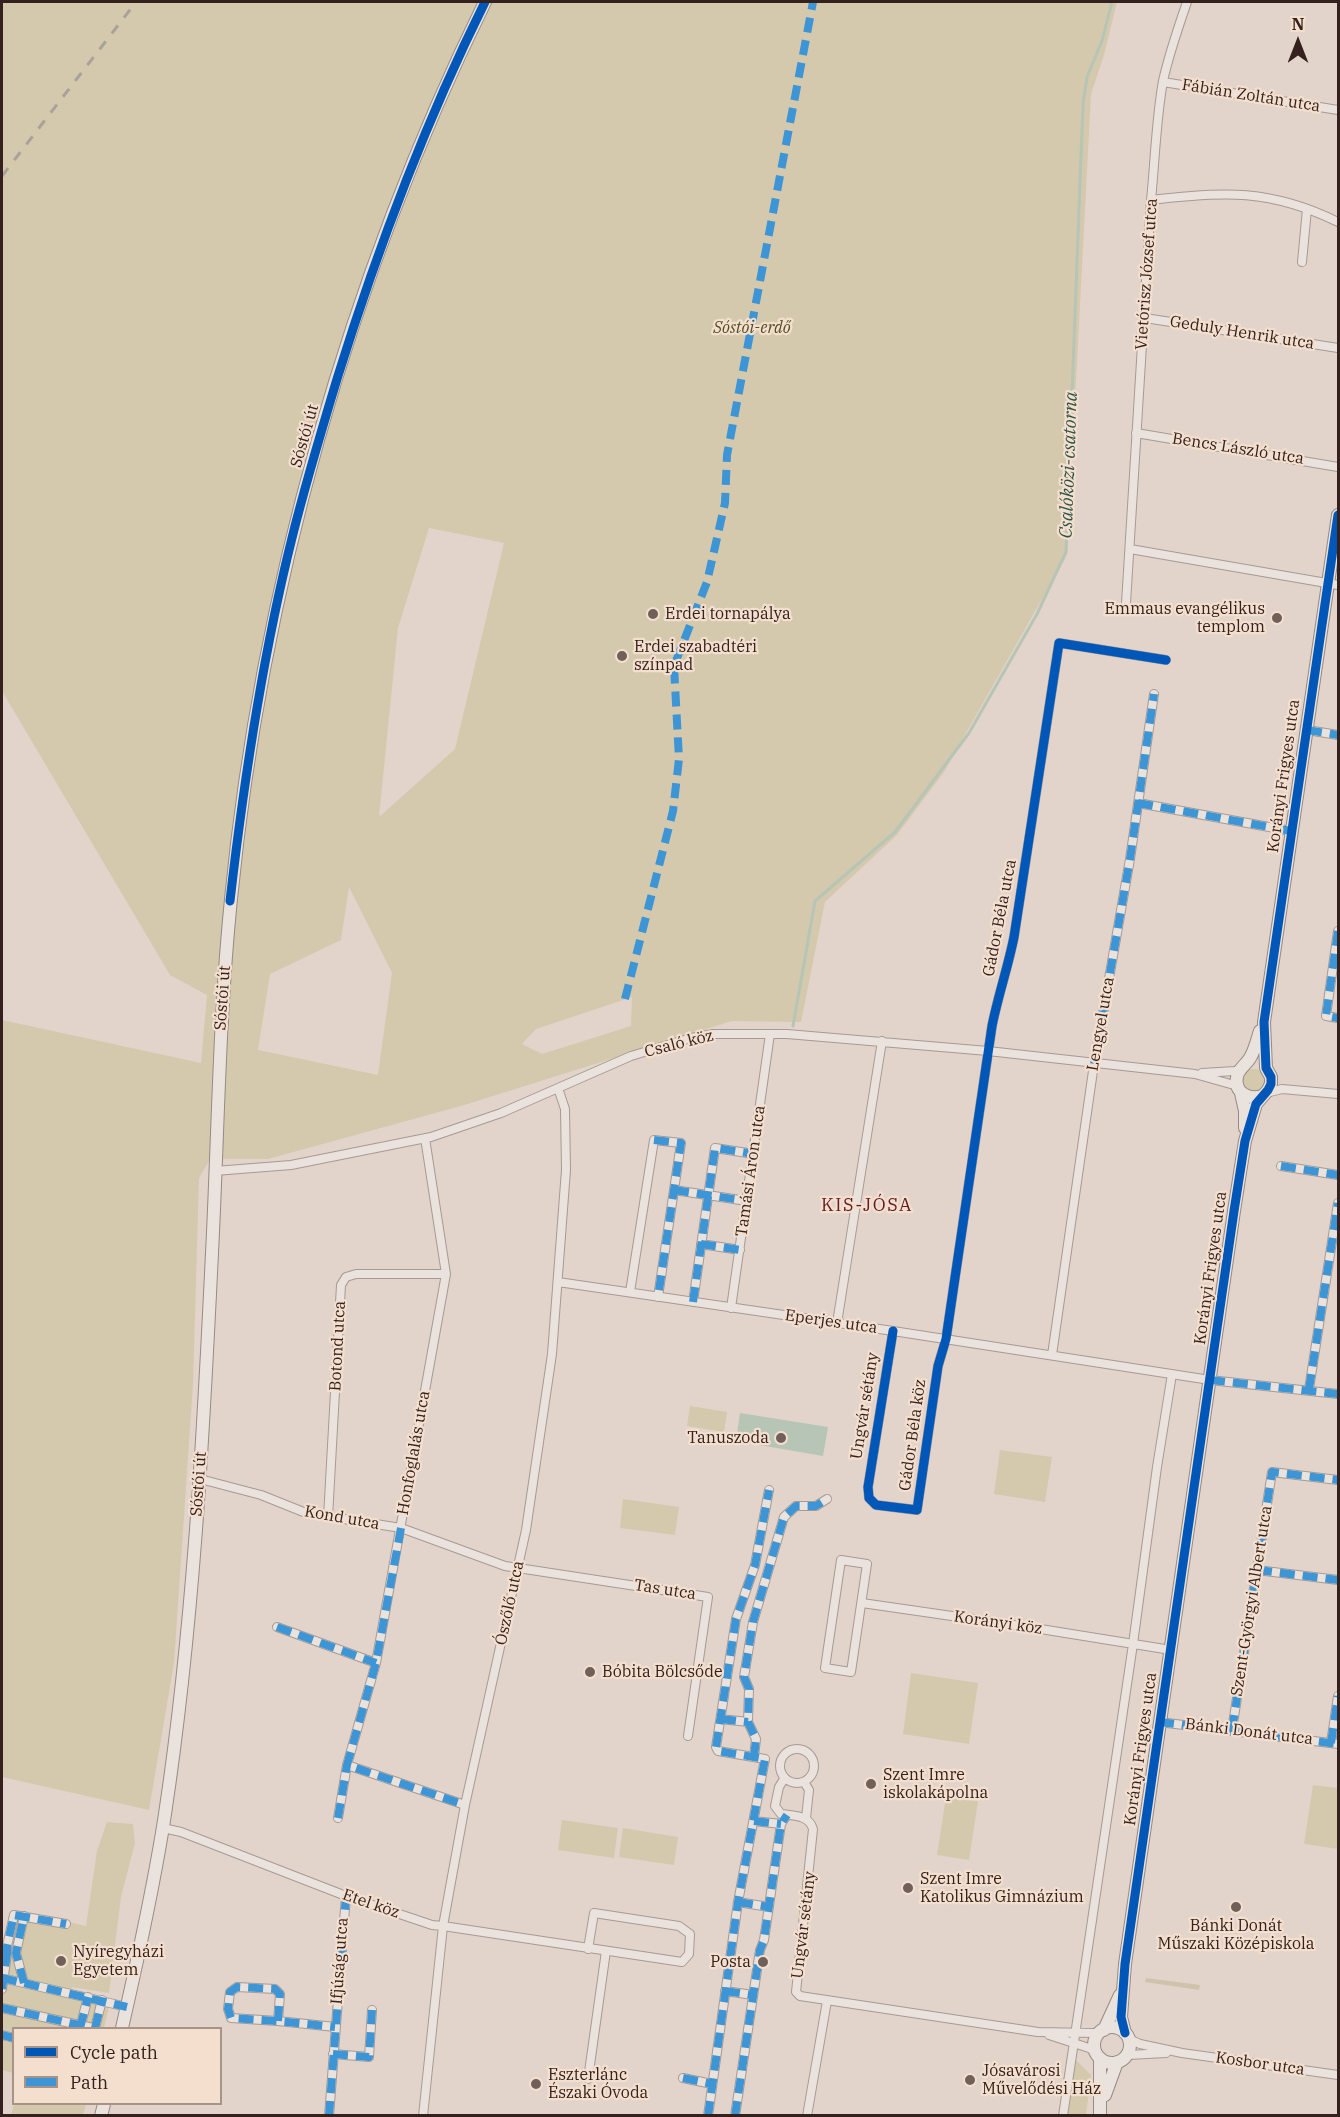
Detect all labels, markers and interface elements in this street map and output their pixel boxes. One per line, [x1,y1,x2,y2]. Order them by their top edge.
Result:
north arrow [1268,12,1328,72]
text: N [1292,14,1304,34]
street label: Fábián Zoltán utca [1180,76,1322,116]
street label: Vietórisz József utca [1132,197,1162,351]
street label: Geduly Henrik utca [1168,312,1316,354]
park label: Sóstói-erdő [713,318,791,338]
water label: Csalóközi-csatorna [1056,391,1082,539]
street label: Sóstói út [287,402,323,470]
street label: Bencs László utca [1171,429,1305,469]
place label: Emmaus evangélikus templom [1104,599,1265,637]
place label: Erdei tornapálya [665,604,791,624]
marker: Erdei tornapálya [646,607,660,621]
marker: Emmaus evangélikus templom [1270,611,1284,625]
place label: Erdei szabadtéri színpad [634,637,757,675]
marker: Erdei szabadtéri színpad [615,649,629,663]
street label: Korányi Frigyes utca [1264,698,1304,854]
street label: Gádor Béla utca [979,858,1021,978]
street label: Sóstói út [211,965,235,1031]
street label: Lengyel utca [1083,975,1119,1073]
street label: Csaló köz [642,1026,716,1062]
street label: Tamási Áron utca [732,1104,770,1238]
street label: Korányi Frigyes utca [1191,1190,1231,1346]
district label: KIS-JÓSA [821,1195,913,1217]
street label: Botond utca [326,1300,350,1392]
street label: Eperjes utca [783,1306,879,1338]
street label: Ungvár sétány [847,1351,883,1461]
street label: Gádor Béla köz [896,1378,930,1492]
street label: Honfoglalás utca [394,1389,434,1517]
place label: Tanuszoda [687,1428,769,1448]
marker: Tanuszoda [774,1431,788,1445]
street label: Sóstói út [187,1451,211,1517]
street label: Kond utca [303,1502,381,1534]
street label: Szent-Györgyi Albert utca [1227,1504,1277,1698]
street label: Ószőlő utca [492,1559,528,1647]
street label: Tas utca [633,1576,697,1604]
street label: Korányi köz [953,1607,1043,1639]
place label: Bóbita Bölcsőde [602,1662,723,1682]
marker: Bóbita Bölcsőde [583,1665,597,1679]
street label: Korányi Frigyes utca [1121,1671,1161,1827]
street label: Bánki Donát utca [1184,1715,1314,1749]
place label: Szent Imre iskolakápolna [883,1765,988,1803]
marker: Szent Imre iskolakápolna [864,1777,878,1791]
place label: Szent Imre Katolikus Gimnázium [920,1869,1084,1907]
street label: Ungvár sétány [788,1870,820,1980]
marker: Szent Imre Katolikus Gimnázium [901,1881,915,1895]
street label: Etel köz [340,1885,402,1923]
marker: Bánki Donát Műszaki Középiskola [1229,1900,1243,1914]
place label: Bánki Donát Műszaki Középiskola [1158,1916,1314,1954]
street label: Ifjúság utca [327,1917,353,2005]
place label: Nyíregyházi Egyetem [73,1942,164,1980]
place label: Posta [710,1952,751,1972]
marker: Nyíregyházi Egyetem [54,1954,68,1968]
marker: Posta [756,1955,770,1969]
legend [12,2027,222,2105]
text: Cycle path [70,2041,158,2064]
street label: Kosbor utca [1214,2048,1306,2080]
place label: Jósavárosi Művelődési Ház [982,2061,1101,2099]
place label: Eszterlánc Északi Óvoda [548,2065,648,2103]
text: Path [70,2071,108,2094]
marker: Jósavárosi Művelődési Ház [963,2073,977,2087]
marker: Eszterlánc Északi Óvoda [529,2077,543,2091]

